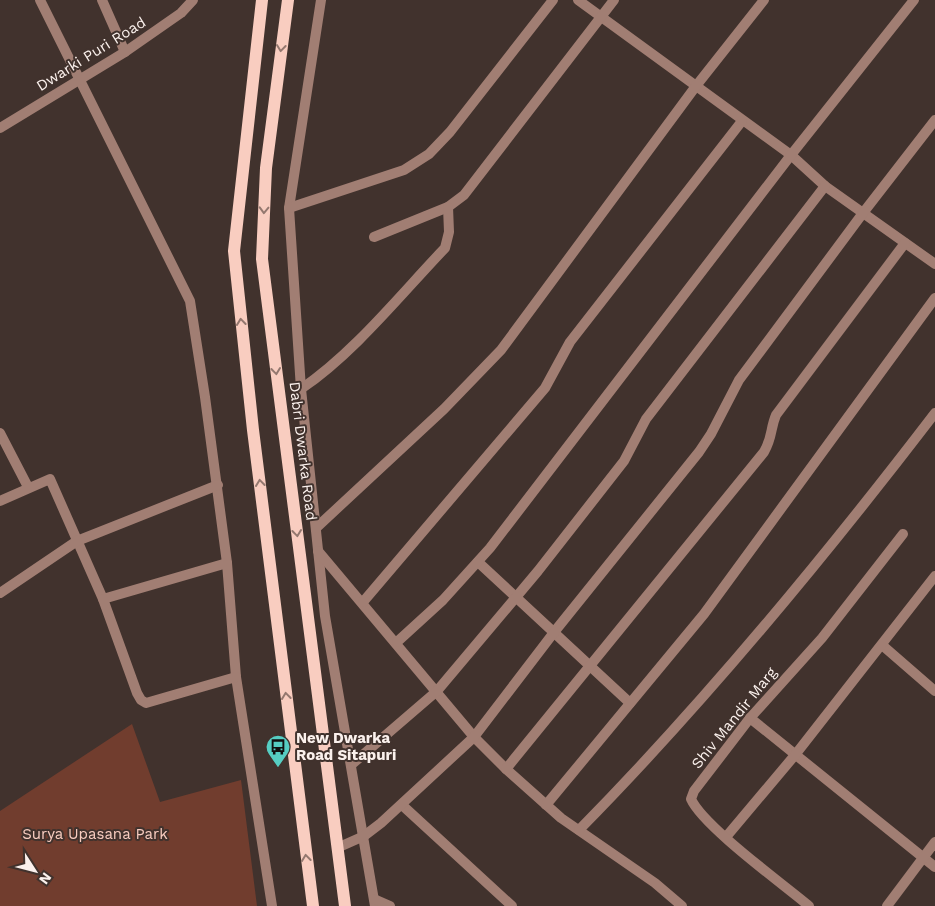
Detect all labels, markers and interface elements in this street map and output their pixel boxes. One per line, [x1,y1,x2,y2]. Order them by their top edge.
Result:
street label: Dwarki Puri Road [33,13,149,95]
one-way arrow [277,44,287,53]
one-way arrow [259,206,269,214]
one-way arrow [236,317,247,325]
one-way arrow [270,368,281,376]
street label: Dabri Dwarka Road [286,381,320,521]
one-way arrow [255,479,266,487]
one-way arrow [291,529,302,537]
street label: Shiv Mandir Marg [688,664,780,772]
one-way arrow [281,692,292,700]
place label: New Dwarka Road Sitapuri [296,729,396,764]
bus stop icon: New Dwarka Road Sitapuri [265,734,291,768]
park label: Surya Upasana Park [22,825,168,843]
north arrow [10,846,60,896]
one-way arrow [301,853,312,861]
text: N [36,870,55,888]

